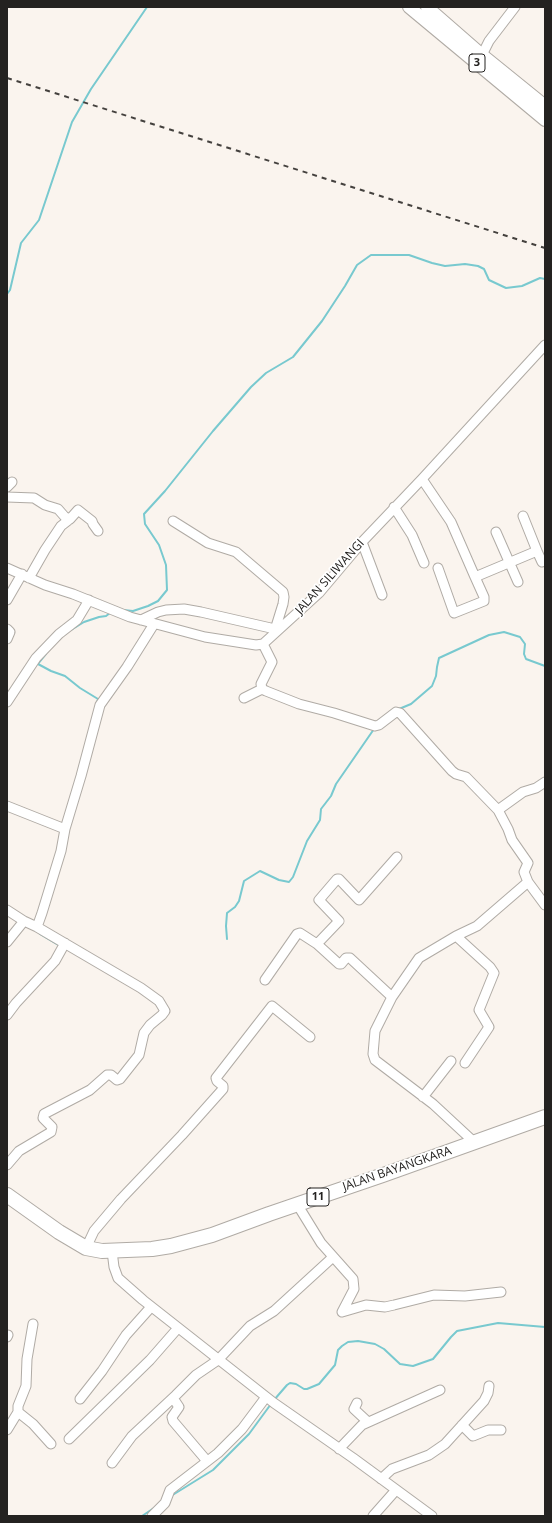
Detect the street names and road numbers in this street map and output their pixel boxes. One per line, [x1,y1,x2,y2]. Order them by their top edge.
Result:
road number: 3 [469,54,485,72]
street label: JALAN SILIWANGI [292,536,368,618]
street label: JALAN BAYANGKARA [341,1144,453,1194]
road number: 11 [307,1188,329,1206]

